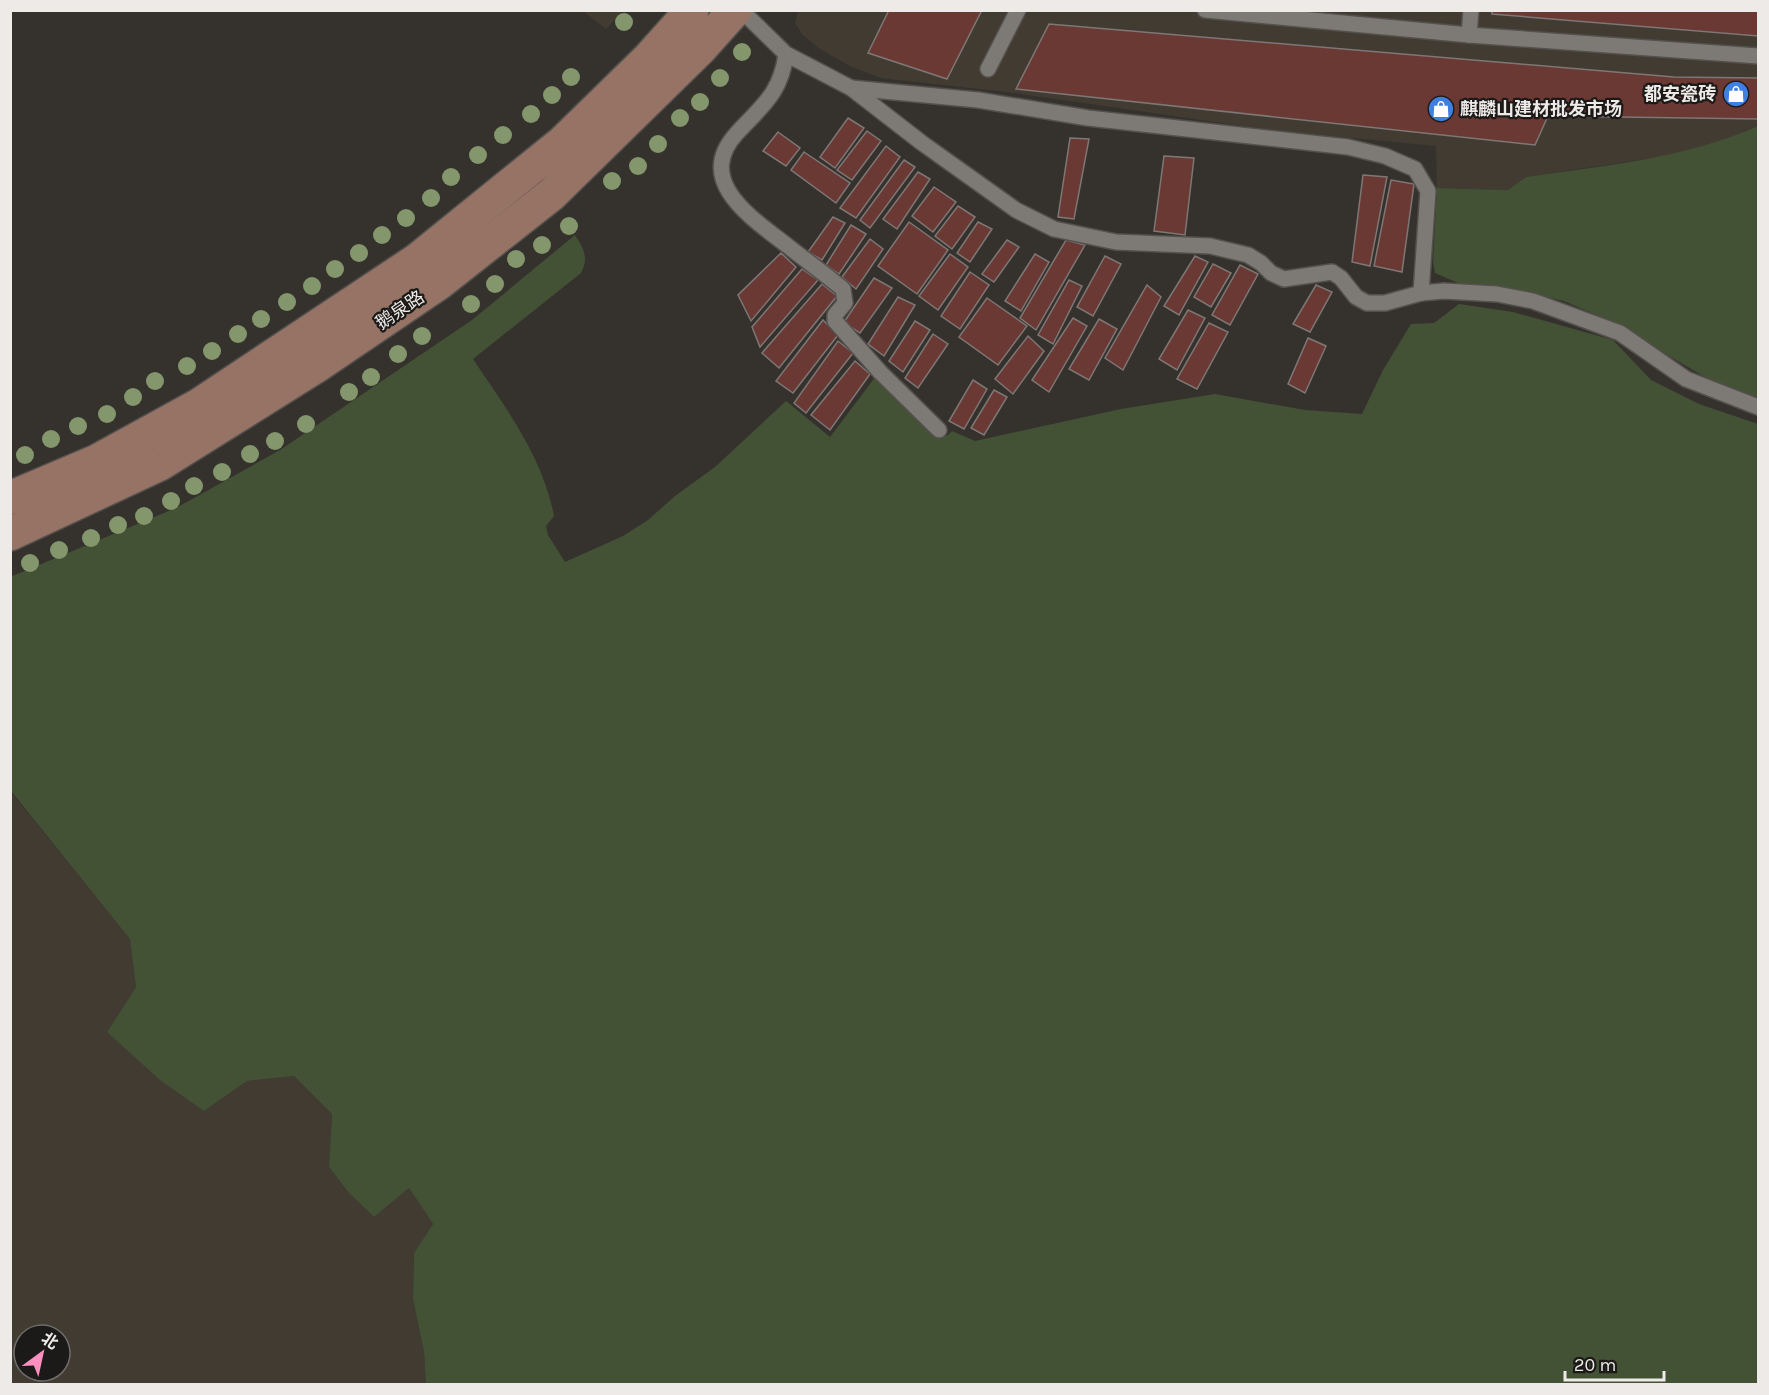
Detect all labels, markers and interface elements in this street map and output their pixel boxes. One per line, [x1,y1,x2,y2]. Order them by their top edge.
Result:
shop icon: 都安瓷砖 [1721,79,1751,109]
place label: 都安瓷砖 [1644,83,1716,105]
shop icon: 麒麟山建材批发市场 [1426,94,1456,124]
place label: 麒麟山建材批发市场 [1460,98,1622,120]
street label: 鹅泉路 [371,286,429,334]
north arrow [12,1323,72,1383]
text: 北 [38,1329,62,1353]
scale bar [1565,1344,1664,1382]
text: 20 m [1574,1354,1616,1376]

